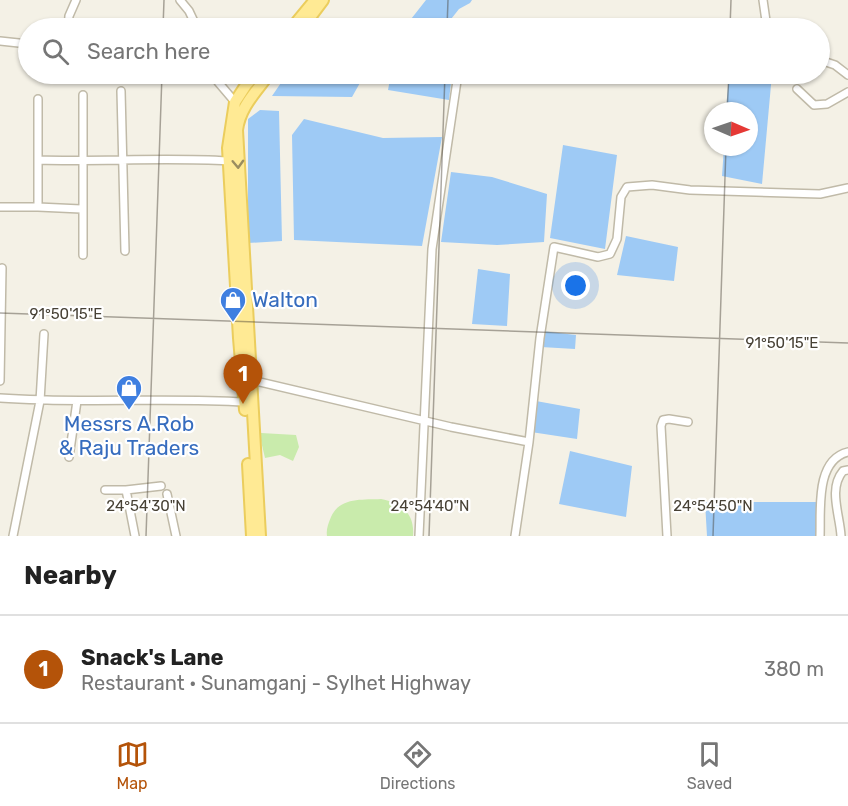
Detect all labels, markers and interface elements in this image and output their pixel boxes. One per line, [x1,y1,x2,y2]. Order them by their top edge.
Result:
search box [18,18,830,84]
icon: search [39,35,72,68]
text: Search here [87,38,210,65]
north arrow [704,102,758,156]
one-way arrow [232,160,244,169]
your location [561,271,590,300]
shop icon: Walton [218,285,248,323]
place label: Walton [252,287,318,312]
text: 91°50'15"E [30,305,102,323]
text: 91°50'15"E [746,334,818,352]
pin: 1 [224,354,262,404]
shop icon: Messrs A.Rob & Raju Traders [114,373,144,411]
place label: Messrs A.Rob & Raju Traders [59,411,199,460]
text: 24°54'30"N [106,497,186,515]
text: 24°54'40"N [390,497,470,515]
text: 24°54'50"N [673,497,753,515]
text: Nearby [24,560,117,591]
text: Snack's Lane [81,644,224,671]
text: 1 [39,657,48,681]
text: 380 m [764,657,824,681]
text: Restaurant · Sunamganj - Sylhet Highway [81,671,471,695]
tab: Map [116,738,149,793]
tab: Directions [380,738,456,793]
tab: Saved [687,738,732,793]

